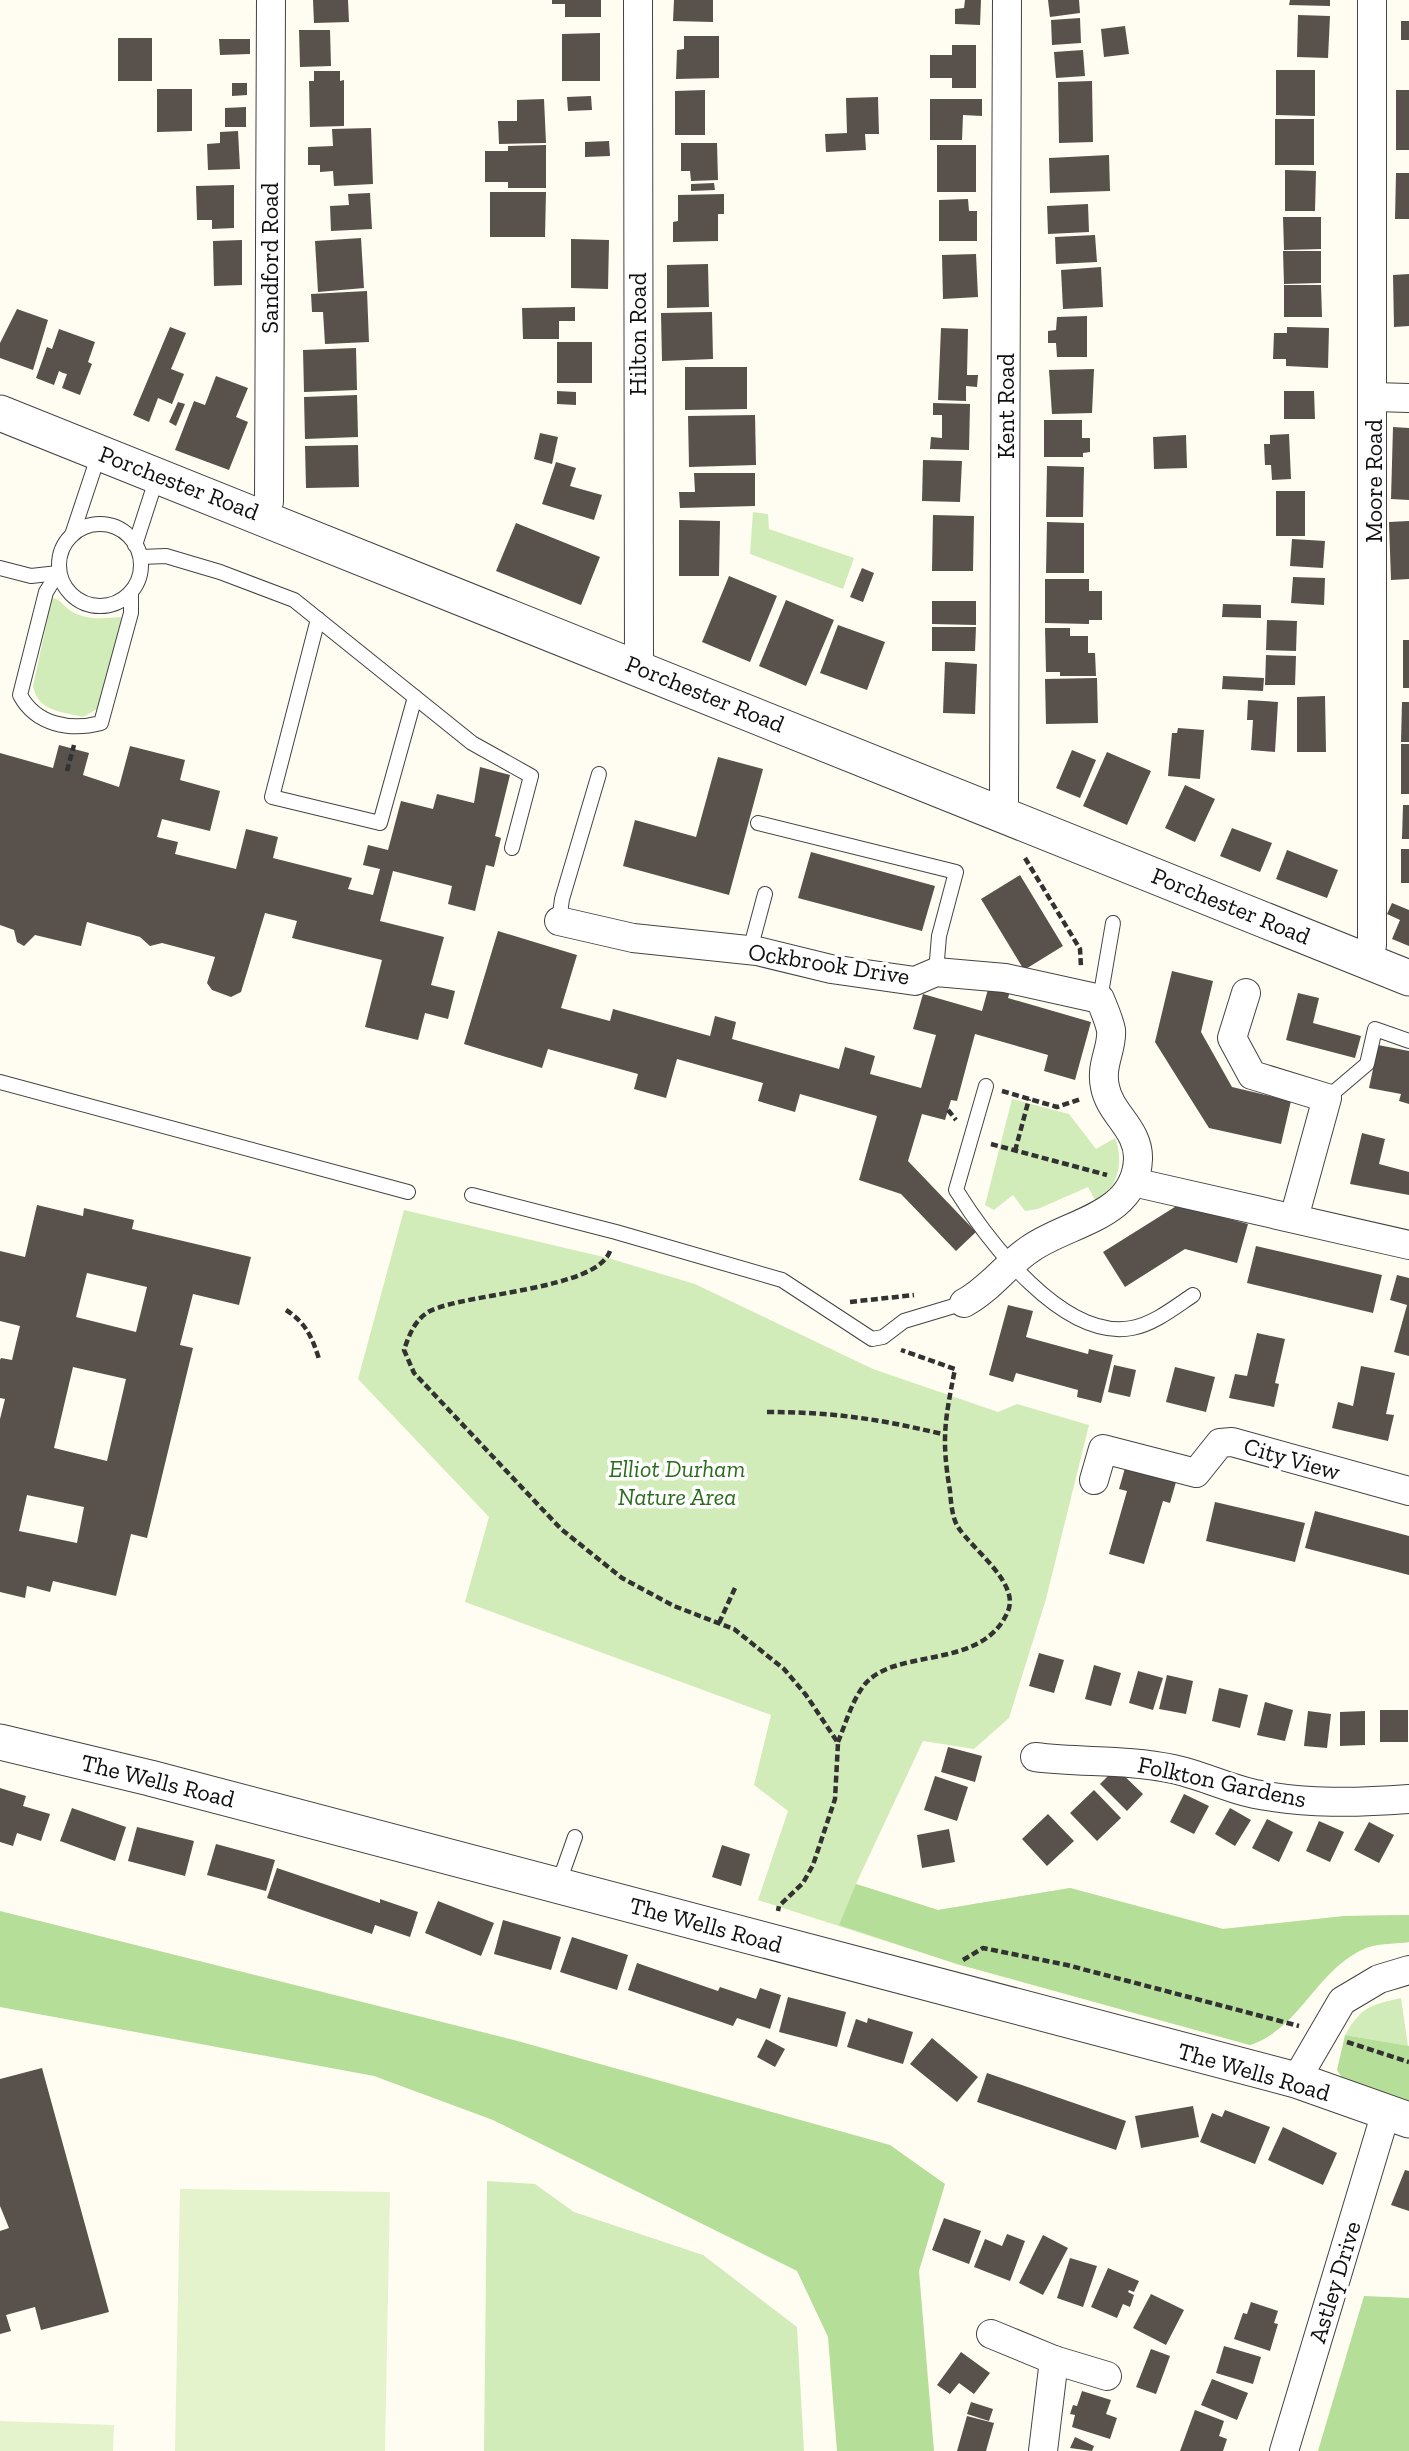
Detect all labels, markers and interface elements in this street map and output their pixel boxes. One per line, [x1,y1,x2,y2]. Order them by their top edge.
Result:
street label: Sandford Road [255,182,284,334]
street label: Hilton Road [623,272,652,396]
street label: Kent Road [991,353,1020,459]
street label: Moore Road [1359,419,1388,543]
street label: Porchester Road [95,439,263,526]
street label: Porchester Road [621,648,789,739]
street label: Porchester Road [1147,860,1315,951]
street label: Ockbrook Drive [746,936,912,991]
street label: City View [1241,1431,1344,1486]
park label: Elliot Durham Nature Area [609,1454,745,1511]
street label: The Wells Road [78,1747,238,1814]
street label: Folkton Gardens [1135,1750,1309,1814]
street label: The Wells Road [626,1890,786,1959]
street label: The Wells Road [1175,2036,1334,2107]
street label: Astley Drive [1302,2217,1367,2346]

